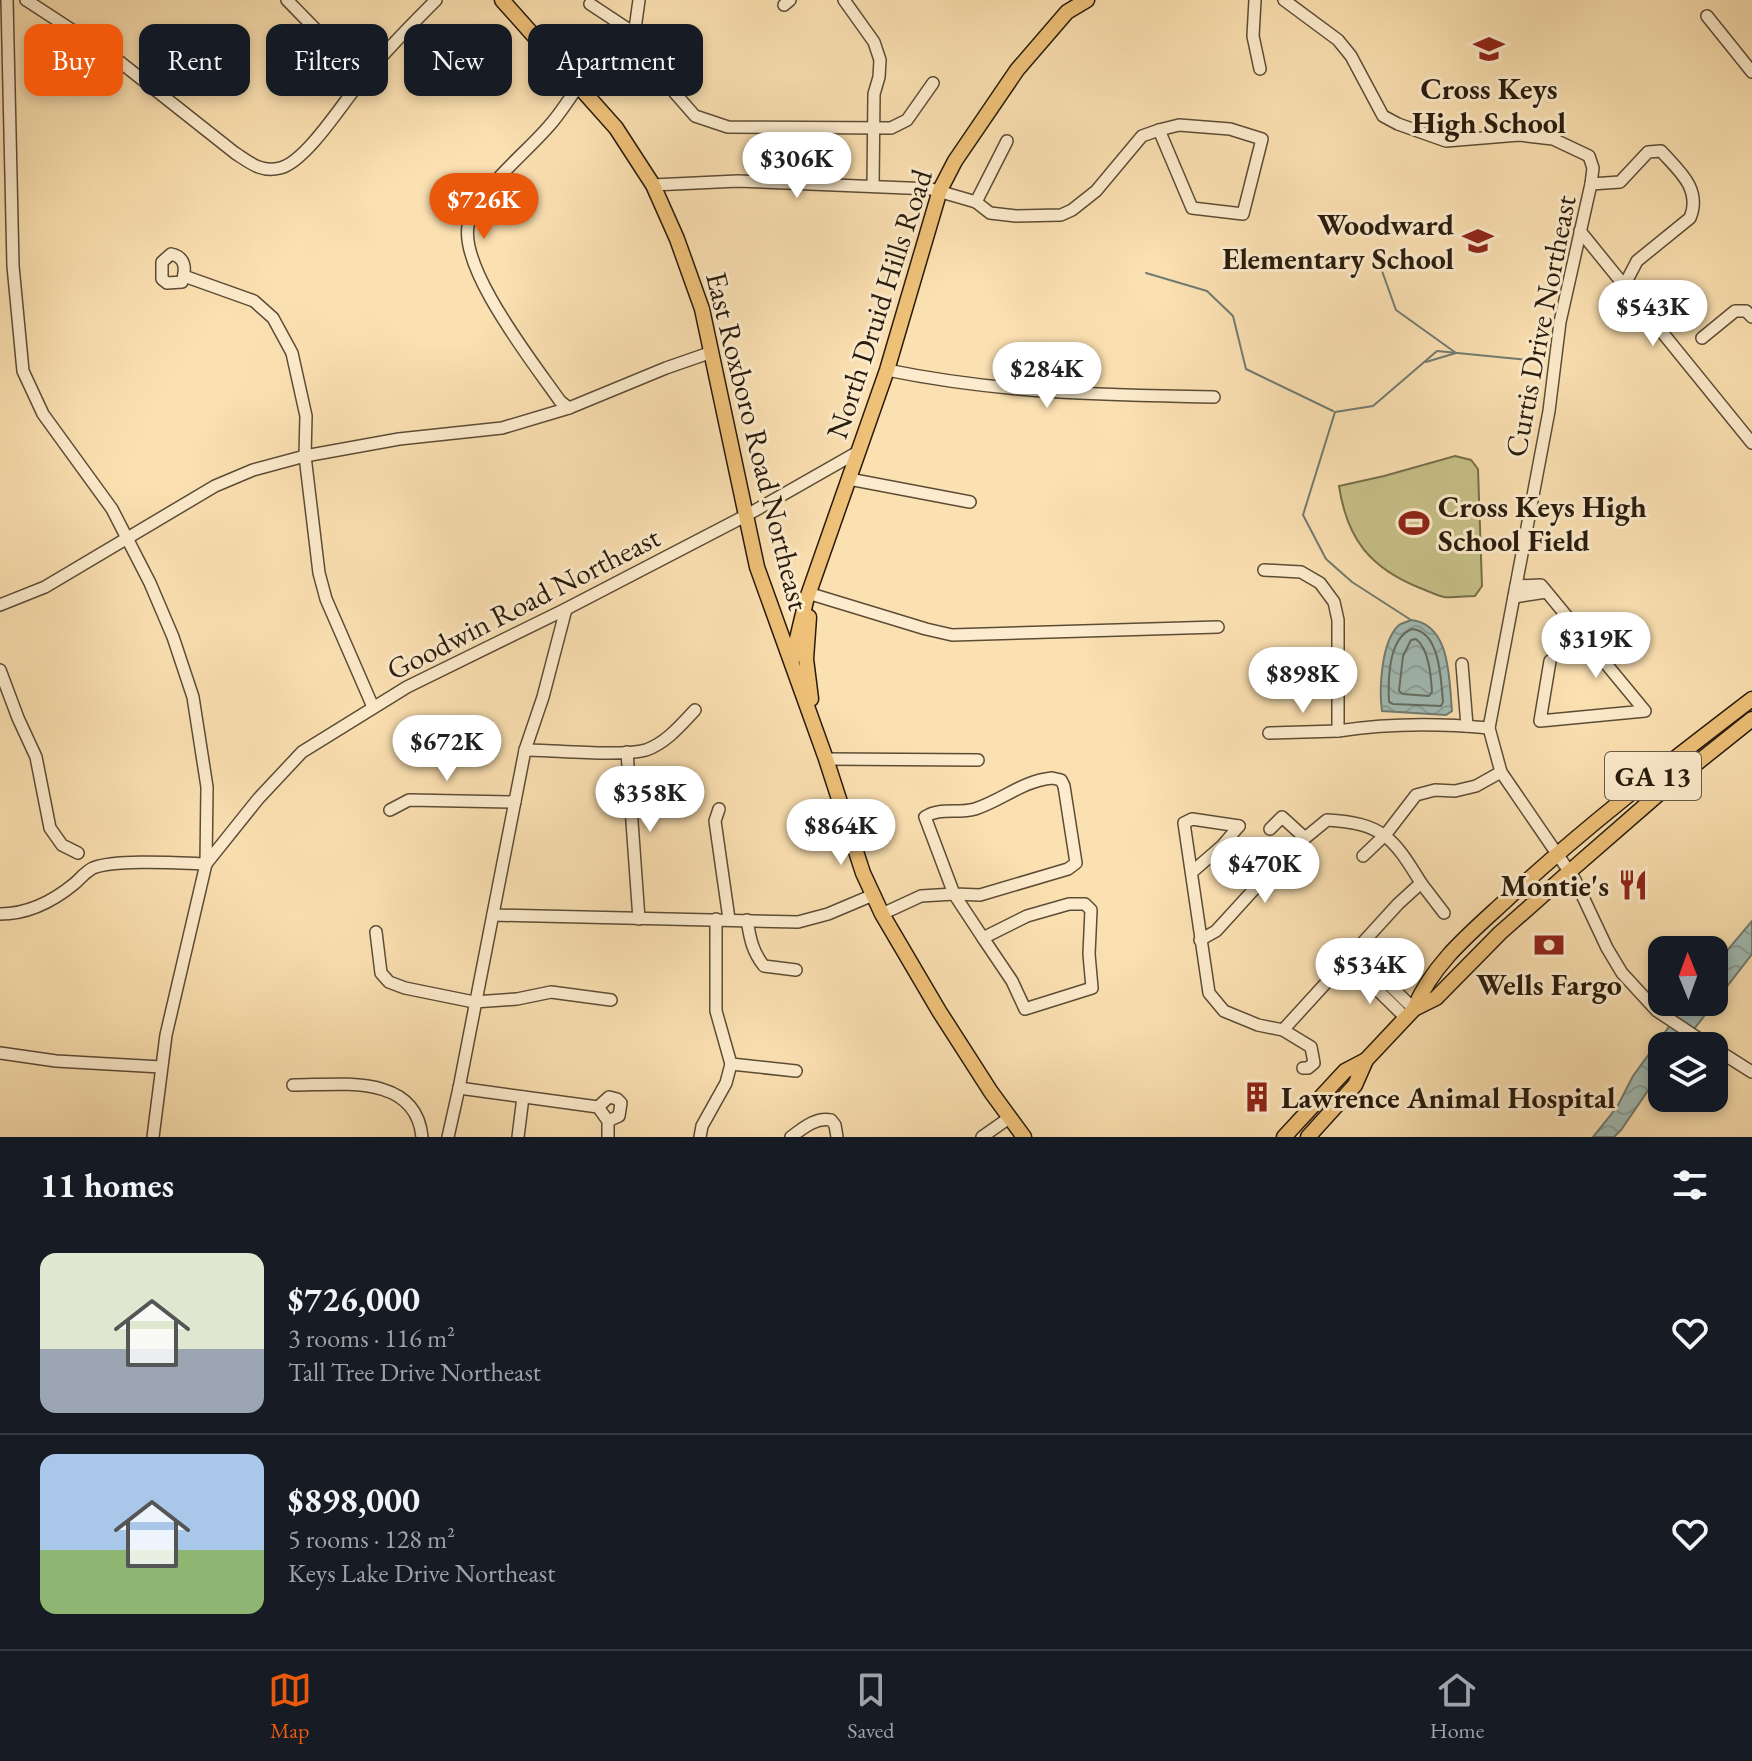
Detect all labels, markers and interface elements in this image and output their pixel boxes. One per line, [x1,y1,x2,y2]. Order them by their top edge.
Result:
chip: Buy [24,24,123,96]
chip: Rent [139,24,250,96]
chip: Filters [266,24,388,96]
chip: New [404,24,512,96]
chip: Apartment [528,24,703,96]
school or university icon: Cross Keys High School [1472,32,1506,66]
place label: Cross Keys High School [1412,69,1566,142]
pin: $306K [741,132,853,200]
text: $306K [760,141,834,175]
street label: North Druid Hills Road [817,164,941,444]
pin: $726K [428,173,540,241]
text: $726K [447,182,521,216]
street label: Curtis Drive Northeast [1495,191,1585,460]
place label: Woodward Elementary School [1222,205,1454,278]
school or university icon: Woodward Elementary School [1461,224,1495,258]
street label: East Roxboro Road Northeast [697,268,819,615]
pin: $543K [1597,280,1709,348]
text: $543K [1616,289,1690,323]
pin: $284K [991,342,1103,410]
text: $284K [1010,351,1084,385]
place label: Cross Keys High School Field [1438,487,1647,560]
sports icon: Cross Keys High School Field [1397,506,1431,540]
street label: Goodwin Road Northeast [380,517,667,689]
pin: $319K [1540,612,1652,680]
text: $319K [1559,621,1633,655]
pin: $898K [1247,647,1359,715]
text: $898K [1266,656,1340,690]
pin: $672K [391,715,503,783]
text: $672K [410,724,484,758]
road number: GA 13 [1605,752,1701,800]
pin: $358K [594,766,706,834]
text: $358K [613,775,687,809]
pin: $864K [785,799,897,867]
text: $864K [804,808,878,842]
pin: $470K [1209,837,1321,905]
text: $470K [1228,846,1302,880]
place label: Montie's [1500,866,1609,905]
restaurant icon: Montie's [1616,868,1650,902]
bank icon: Wells Fargo [1532,928,1566,962]
north arrow [1648,936,1728,1016]
map controls [1648,936,1728,1112]
pin: $534K [1314,938,1426,1006]
text: $534K [1333,947,1407,981]
place label: Wells Fargo [1476,965,1622,1004]
button: layers [1648,1032,1728,1112]
place label: Lawrence Animal Hospital [1281,1078,1616,1117]
building icon: Lawrence Animal Hospital [1240,1080,1274,1114]
text: 11 homes [40,1163,174,1207]
icon: filters [1668,1163,1712,1207]
text: $726,000 [288,1277,420,1321]
icon: home [104,1285,200,1381]
icon: heart [1668,1311,1712,1355]
text: 3 rooms · 116 m² [288,1321,455,1355]
text: Tall Tree Drive Northeast [288,1355,541,1389]
text: $898,000 [288,1478,420,1522]
icon: home [104,1486,200,1582]
icon: heart [1668,1512,1712,1556]
text: 5 rooms · 128 m² [288,1522,455,1556]
text: Keys Lake Drive Northeast [288,1556,555,1590]
tab: Map [268,1668,312,1745]
tab: Saved [847,1668,894,1745]
tab: Home [1430,1668,1484,1745]

